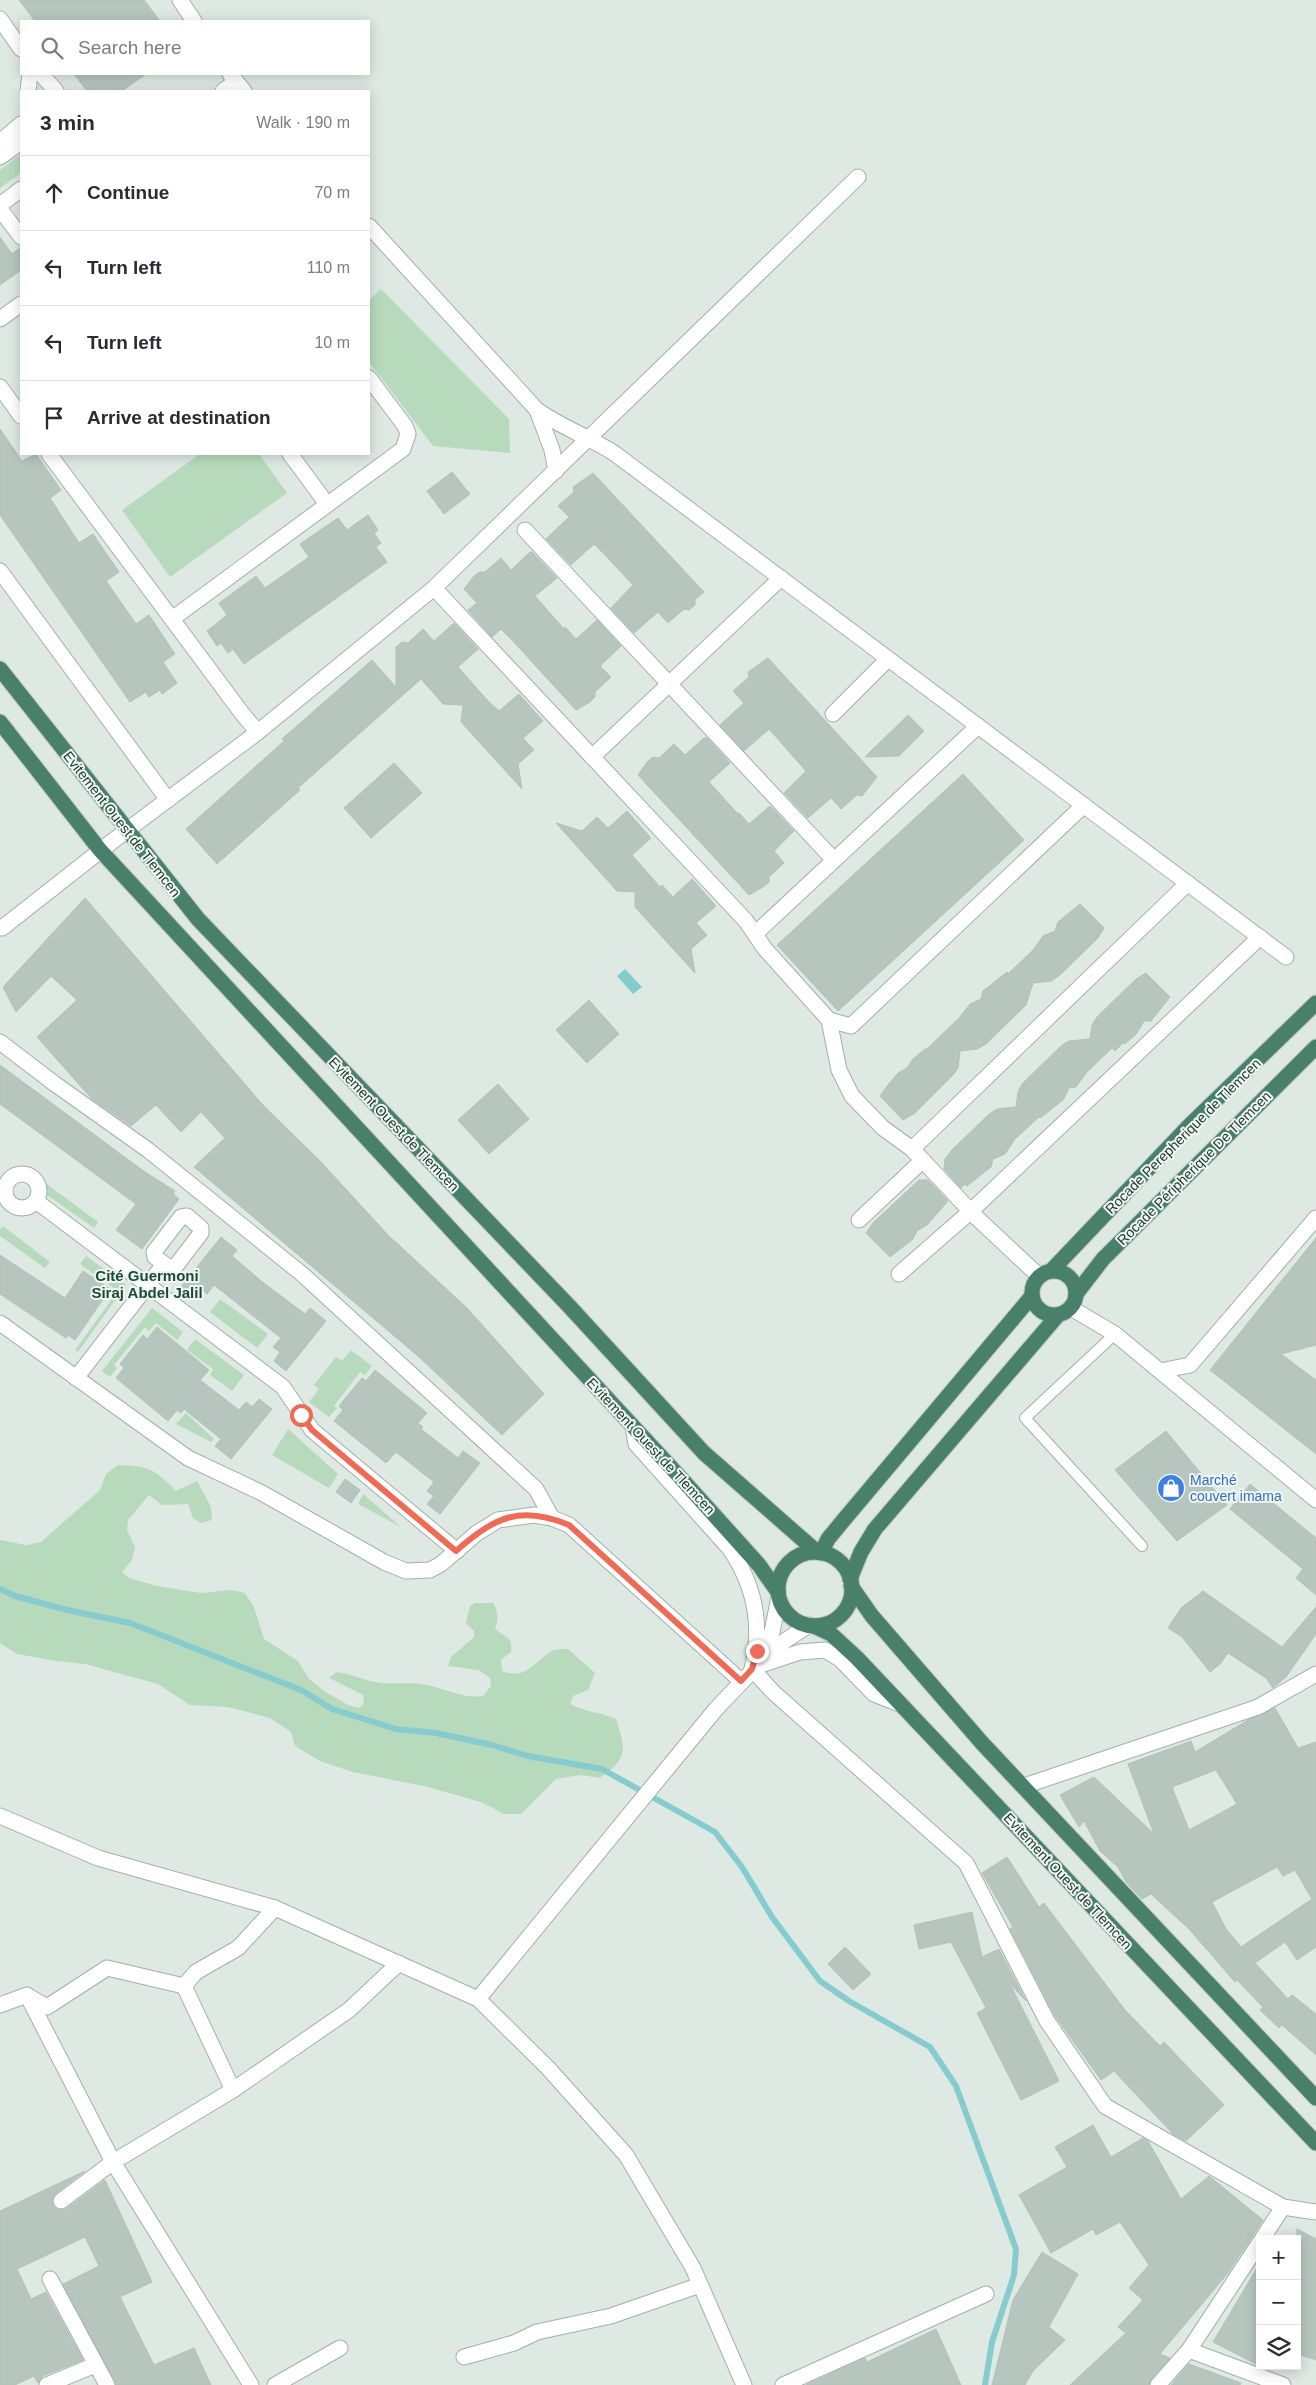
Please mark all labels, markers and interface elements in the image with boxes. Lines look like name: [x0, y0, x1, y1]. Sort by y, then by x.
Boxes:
search box: [20, 20, 370, 75]
icon: search: [38, 34, 66, 62]
text: Search here: [78, 37, 182, 58]
text: 3 min: [40, 111, 95, 134]
text: Walk · 190 m: [256, 114, 350, 131]
icon: ahead: [40, 179, 68, 207]
text: Continue: [87, 182, 169, 203]
text: 70 m: [314, 184, 350, 201]
icon: left: [40, 254, 68, 282]
text: Turn left: [87, 257, 162, 278]
text: 110 m: [307, 259, 350, 276]
icon: left: [40, 329, 68, 357]
text: Turn left: [87, 332, 162, 353]
text: 10 m: [314, 334, 350, 351]
icon: arrive: [40, 404, 68, 432]
text: Arrive at destination: [87, 407, 271, 428]
street label: Evitement Ouest de Tlemcen: [60, 748, 184, 900]
street label: Evitement Ouest de Tlemcen: [326, 1054, 462, 1194]
street label: Rocade Perepherique de Tlemcen: [1102, 1055, 1264, 1217]
street label: Rocade Péripherique De Tlemcen: [1114, 1088, 1274, 1248]
district label: Cité Guermoni Siraj Abdel Jalil: [91, 1267, 203, 1301]
street label: Evitement Ouest de Tlemcen: [584, 1375, 718, 1517]
route start: [290, 1404, 313, 1427]
place label: Marché couvert imama: [1190, 1472, 1282, 1504]
shop icon: Marché couvert imama: [1156, 1473, 1186, 1503]
route end: [746, 1640, 769, 1663]
street label: Evitement Ouest de Tlemcen: [1001, 1810, 1135, 1952]
map controls: [1256, 2235, 1301, 2370]
button: +: [1256, 2235, 1301, 2280]
button: −: [1256, 2280, 1301, 2325]
button: layers: [1256, 2325, 1301, 2370]

